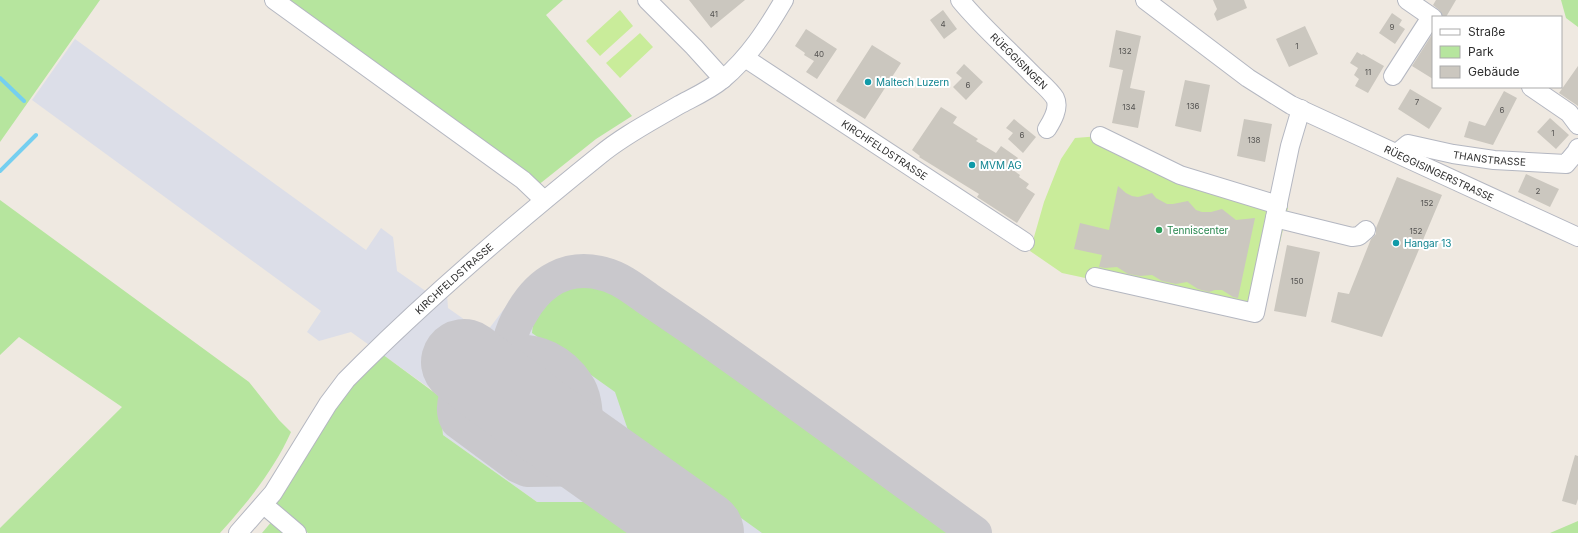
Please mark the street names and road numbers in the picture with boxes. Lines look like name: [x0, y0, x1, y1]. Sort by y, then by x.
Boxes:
street label: RÜEGGISINGEN: [988, 30, 1050, 92]
street label: KIRCHFELDSTRASSE: [839, 117, 930, 182]
street label: RÜEGGISINGERSTRASSE: [1382, 143, 1496, 203]
street label: THANSTRASSE: [1452, 148, 1526, 168]
street label: KIRCHFELDSTRASSE: [412, 241, 495, 316]

